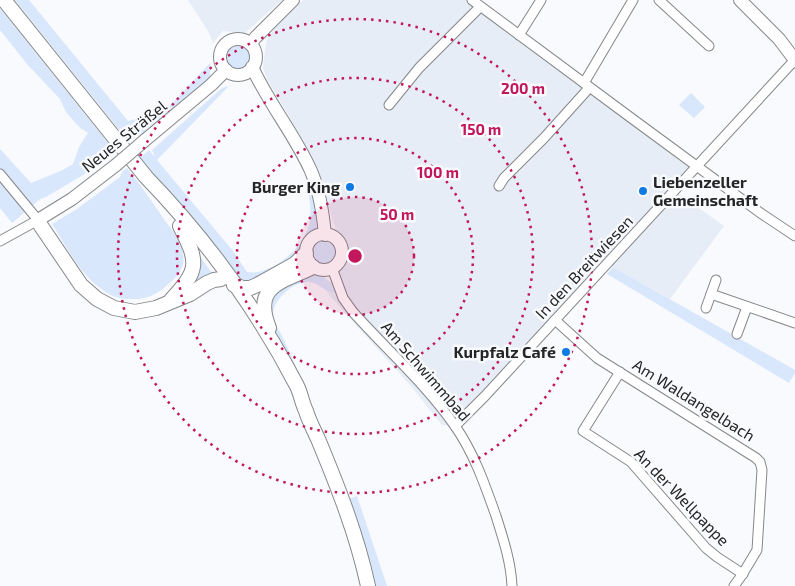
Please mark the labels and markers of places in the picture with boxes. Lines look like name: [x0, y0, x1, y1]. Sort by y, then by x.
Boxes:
place label: Liebenzeller Gemeinschaft: [653, 172, 758, 209]
place label: Burger King: [252, 177, 341, 196]
marker: Burger King: [344, 181, 356, 193]
marker: Liebenzeller Gemeinschaft: [637, 185, 649, 197]
centre of rings: [346, 247, 364, 265]
place label: Kurpfalz Café: [453, 342, 556, 361]
marker: Kurpfalz Café: [560, 346, 572, 358]

